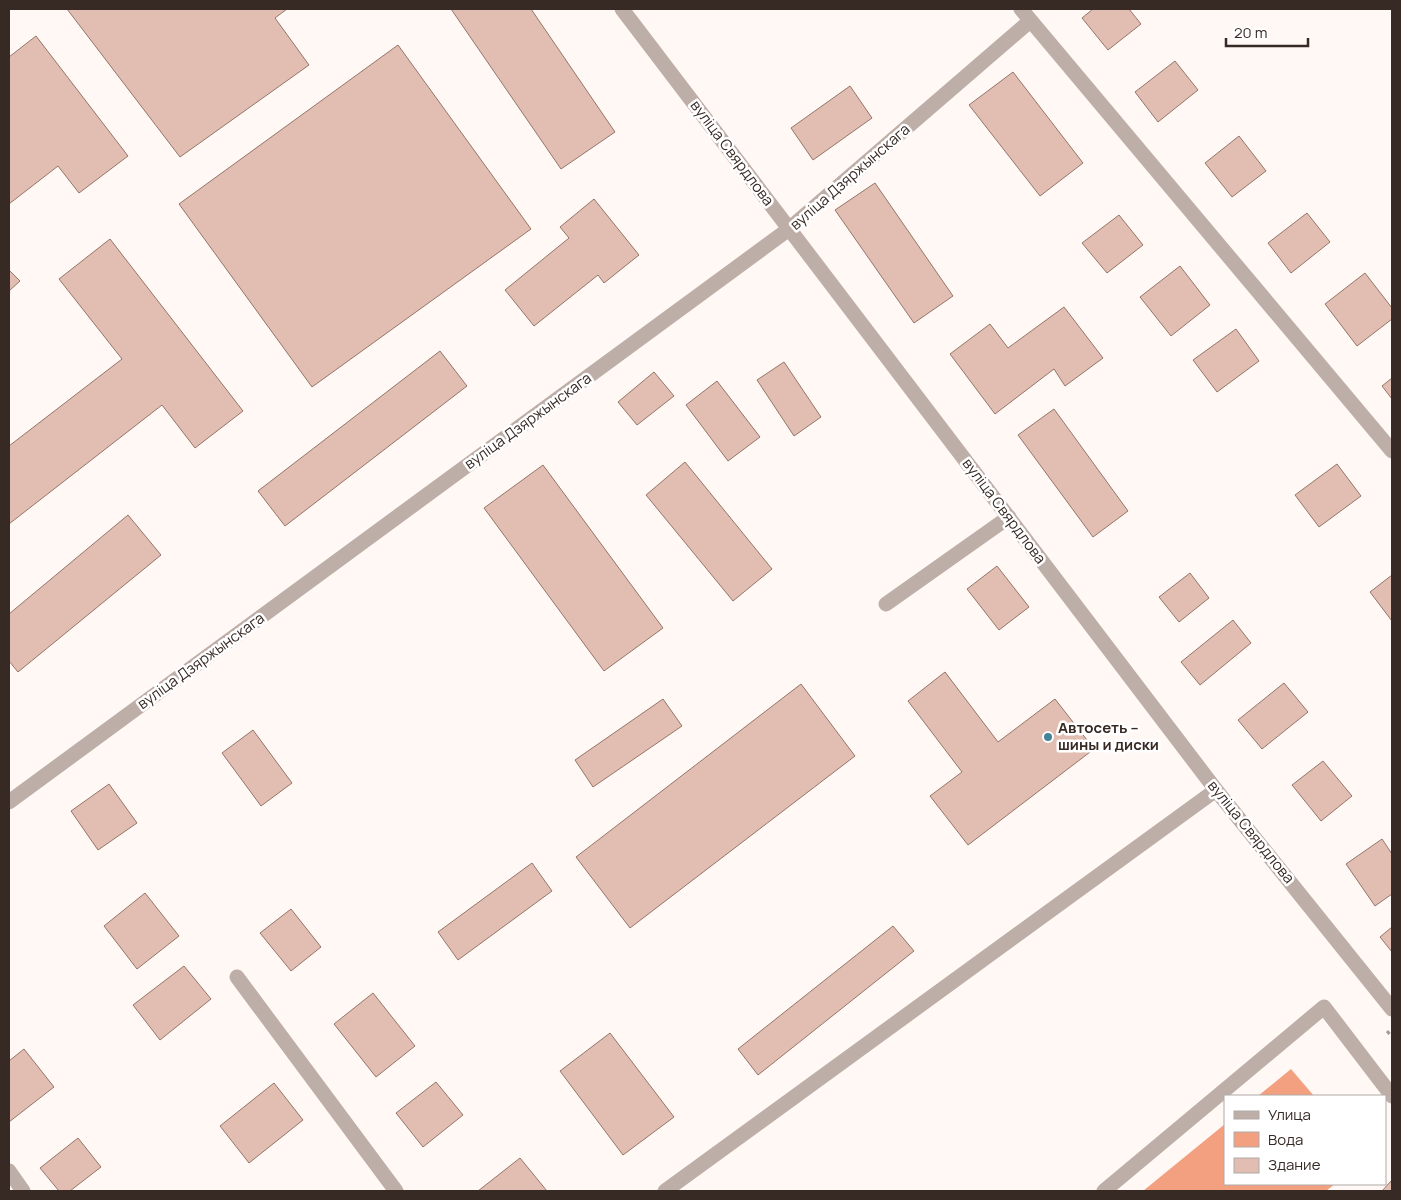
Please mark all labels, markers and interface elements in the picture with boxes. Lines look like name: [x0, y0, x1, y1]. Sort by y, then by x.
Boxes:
scale bar: [1226, 15, 1308, 47]
text: 20 m: [1234, 22, 1267, 43]
street label: вуліца Свярдлова: [686, 96, 779, 210]
street label: вуліца Дзяржынскага: [785, 119, 914, 235]
street label: вуліца Дзяржынскага: [460, 367, 596, 474]
street label: вуліца Свярдлова: [958, 454, 1051, 568]
street label: вуліца Дзяржынскага: [133, 607, 269, 714]
place label: Автосеть – шины и диски: [1058, 717, 1159, 755]
marker: Автосеть – шины и диски: [1042, 731, 1054, 743]
street label: вуліца Свярдлова: [1203, 776, 1300, 888]
legend: [1224, 1095, 1386, 1185]
text: Улица: [1268, 1104, 1311, 1125]
text: Вода: [1268, 1129, 1303, 1150]
text: Здание: [1268, 1154, 1321, 1175]

